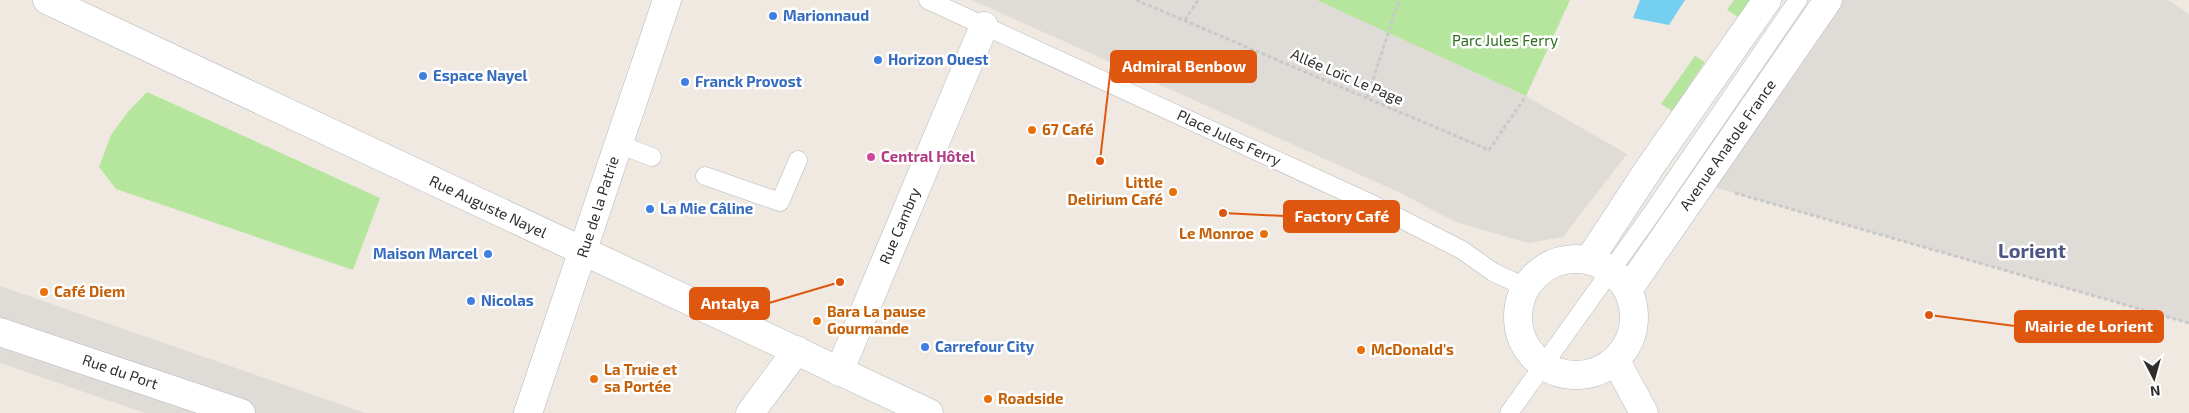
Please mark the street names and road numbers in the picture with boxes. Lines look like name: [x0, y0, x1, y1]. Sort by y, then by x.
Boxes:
street label: Allée Loïc Le Page: [1288, 44, 1406, 108]
street label: Avenue Anatole France: [1675, 75, 1779, 213]
street label: Place Jules Ferry: [1174, 105, 1284, 169]
street label: Rue de la Patrie: [572, 154, 622, 260]
street label: Rue Auguste Nayel: [427, 171, 551, 241]
street label: Rue Cambry: [875, 184, 923, 267]
street label: Rue du Port: [80, 350, 161, 392]

